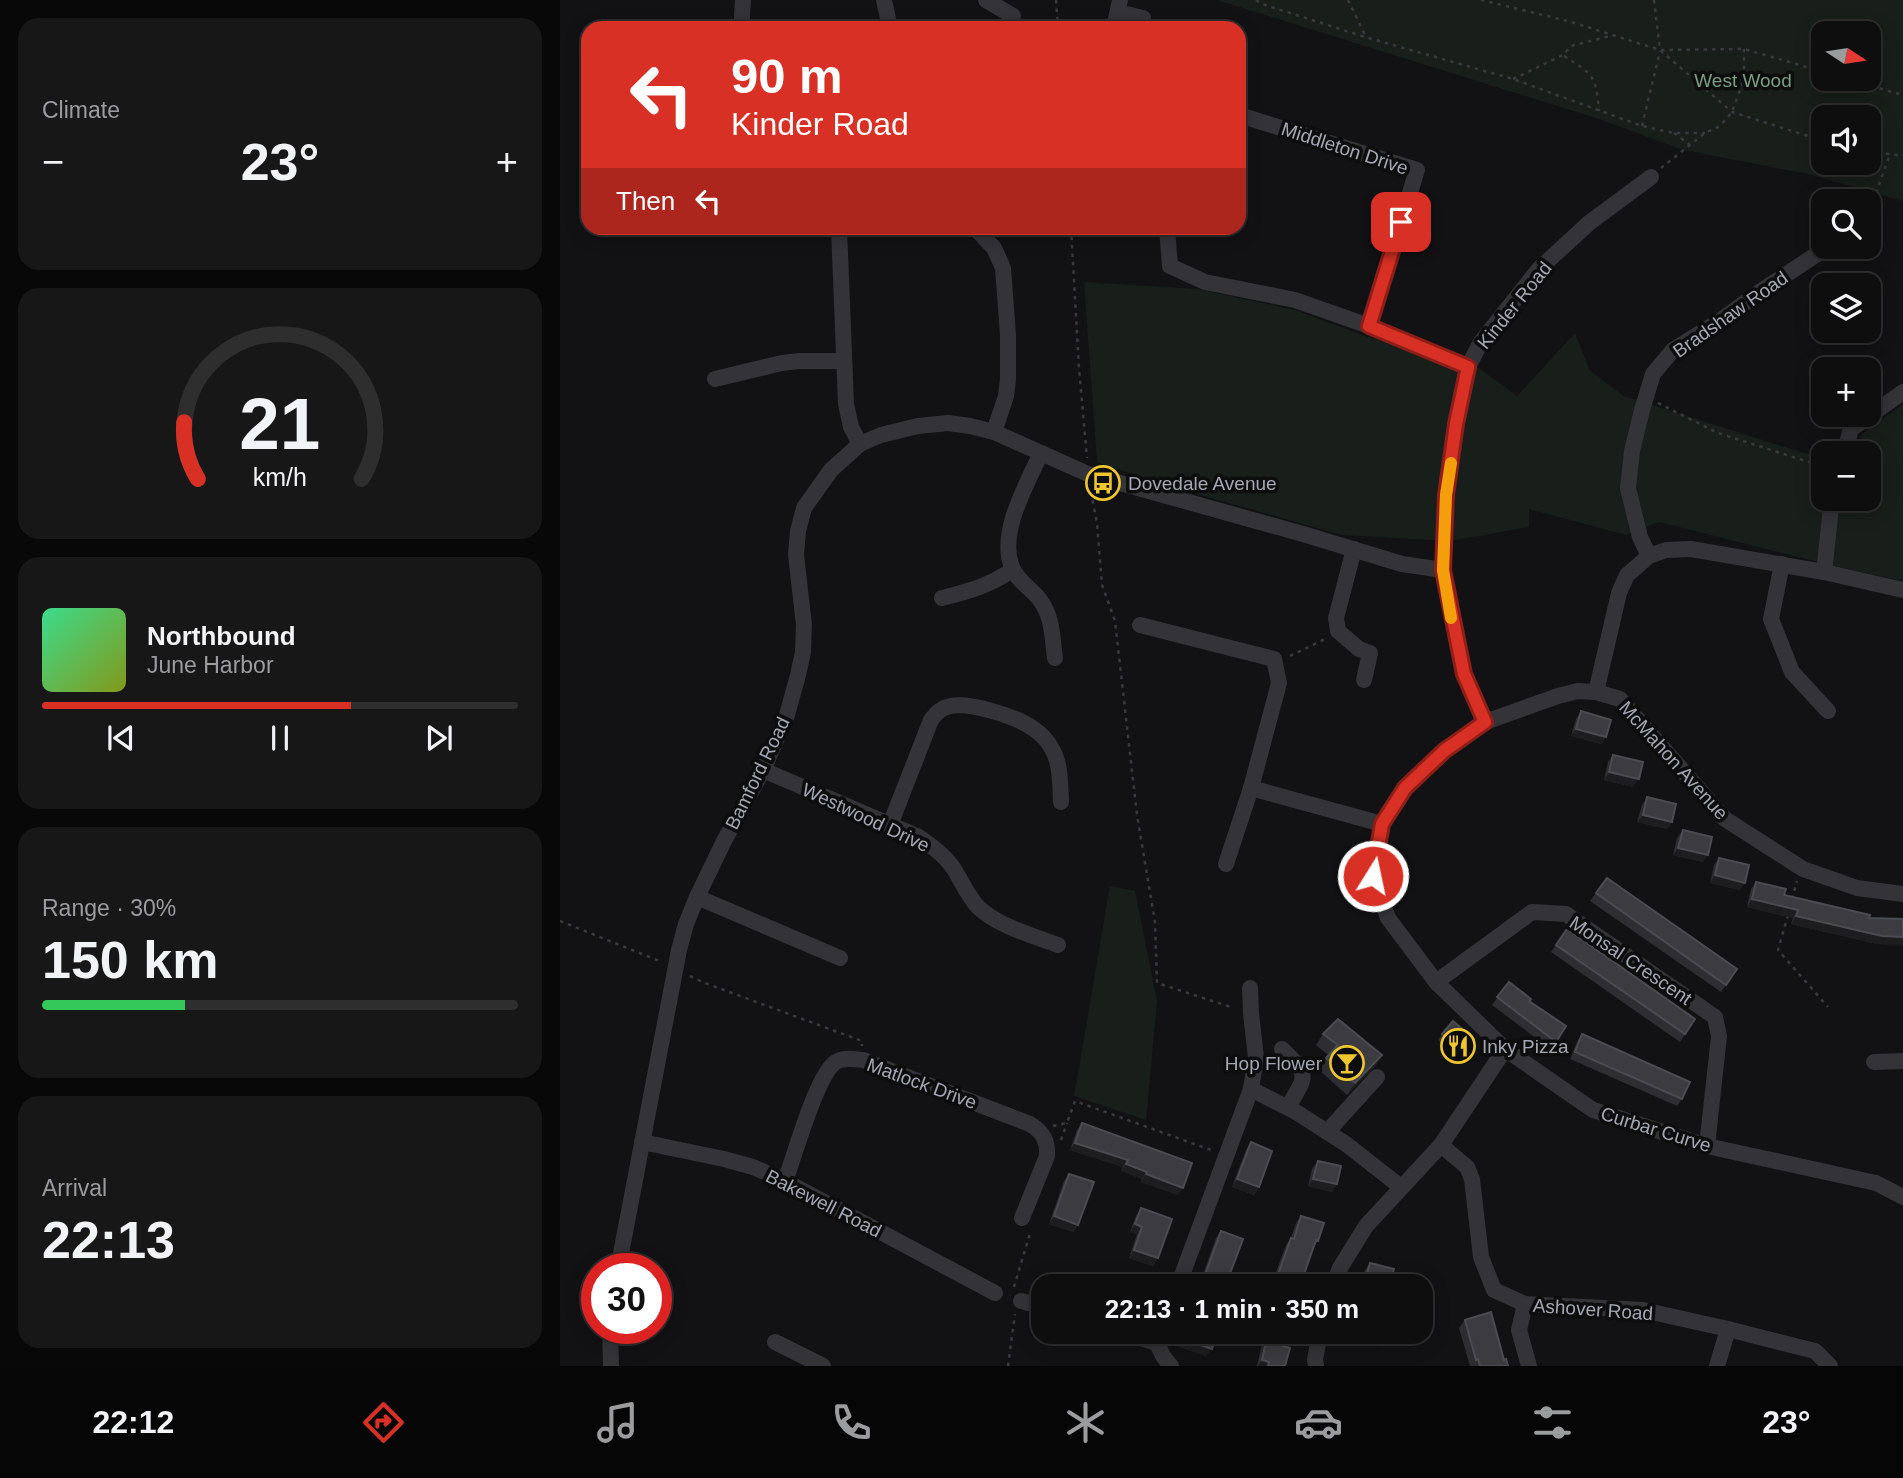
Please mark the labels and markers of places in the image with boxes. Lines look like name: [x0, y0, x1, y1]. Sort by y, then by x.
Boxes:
pin: [1371, 192, 1431, 252]
bus stop icon: Dovedale Avenue: [1084, 464, 1122, 502]
place label: Dovedale Avenue: [1128, 473, 1277, 494]
restaurant icon: Inky Pizza: [1439, 1027, 1477, 1065]
place label: Inky Pizza: [1482, 1036, 1569, 1057]
bar icon: Hop Flower: [1328, 1044, 1366, 1082]
place label: Hop Flower: [1225, 1053, 1323, 1074]

